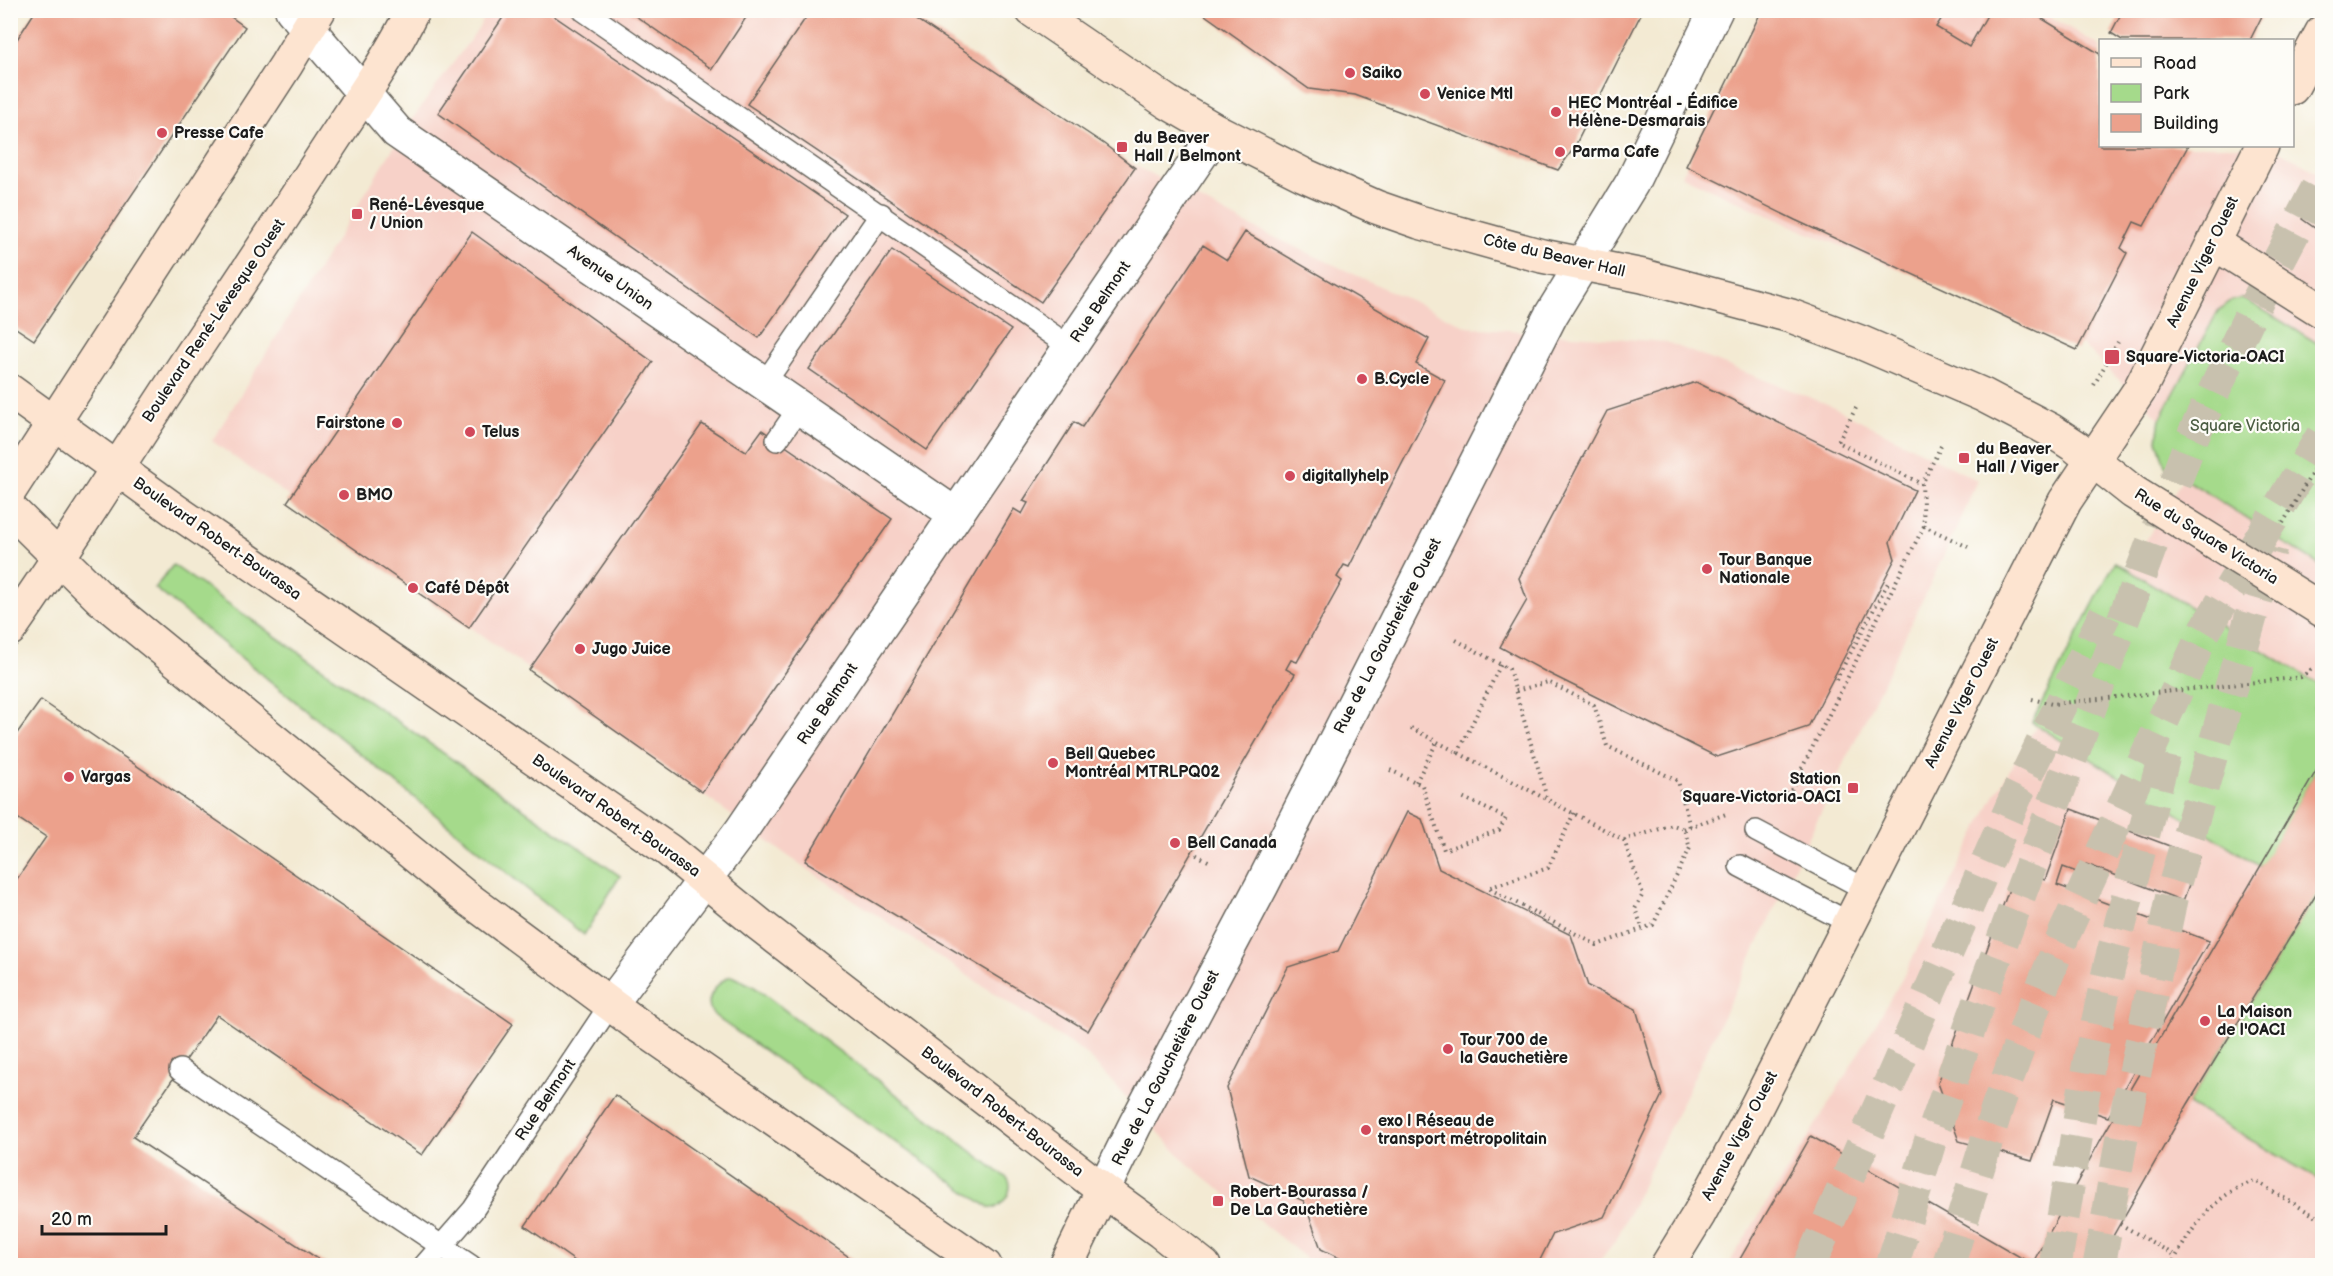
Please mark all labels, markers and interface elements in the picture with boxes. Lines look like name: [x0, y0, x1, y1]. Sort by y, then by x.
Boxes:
legend: [2099, 39, 2294, 147]
text: Road: [2153, 53, 2197, 74]
place label: Saiko: [1362, 64, 1402, 83]
marker: Saiko: [1343, 66, 1357, 80]
text: Park: [2153, 83, 2189, 104]
place label: Venice Mtl: [1437, 85, 1513, 104]
marker: Venice Mtl: [1418, 87, 1432, 101]
place label: HEC Montréal - Édifice Hélène-Desmarais: [1568, 91, 1738, 131]
marker: HEC Montréal - Édifice Hélène-Desmarais: [1549, 105, 1563, 119]
text: Building: [2153, 113, 2219, 134]
place label: Presse Cafe: [174, 124, 264, 143]
marker: Presse Cafe: [155, 126, 169, 140]
place label: du Beaver Hall / Belmont: [1134, 129, 1242, 166]
marker: du Beaver Hall / Belmont: [1115, 140, 1129, 154]
place label: Parma Cafe: [1572, 143, 1659, 162]
marker: Parma Cafe: [1553, 145, 1567, 159]
street label: Avenue Viger Ouest: [2163, 193, 2243, 331]
place label: René-Lévesque / Union: [369, 196, 484, 233]
marker: René-Lévesque / Union: [350, 207, 364, 221]
street label: Boulevard René-Lévesque Ouest: [139, 216, 289, 426]
street label: Côte du Beaver Hall: [1481, 230, 1627, 282]
street label: Avenue Union: [563, 241, 657, 315]
street label: Rue Belmont: [1067, 258, 1135, 346]
marker: Square-Victoria-OACI: [2103, 348, 2121, 366]
place label: Square-Victoria-OACI: [2126, 348, 2284, 367]
place label: B.Cycle: [1374, 370, 1429, 389]
marker: B.Cycle: [1355, 372, 1369, 386]
place label: Fairstone: [316, 414, 385, 433]
marker: Fairstone: [390, 416, 404, 430]
park label: Square Victoria: [2190, 417, 2300, 436]
place label: Telus: [482, 423, 520, 442]
marker: Telus: [463, 425, 477, 439]
place label: du Beaver Hall / Viger: [1976, 440, 2059, 477]
marker: du Beaver Hall / Viger: [1957, 451, 1971, 465]
place label: digitallyhelp: [1302, 467, 1389, 486]
marker: digitallyhelp: [1283, 469, 1297, 483]
street label: Boulevard Robert-Bourassa: [129, 474, 305, 604]
street label: Rue du Square Victoria: [2130, 485, 2282, 589]
place label: BMO: [356, 486, 393, 505]
marker: BMO: [337, 488, 351, 502]
street label: Rue de La Gauchetière Ouest: [1330, 535, 1446, 737]
place label: Tour Banque Nationale: [1719, 551, 1812, 588]
marker: Tour Banque Nationale: [1700, 562, 1714, 576]
place label: Café Dépôt: [425, 579, 510, 598]
marker: Café Dépôt: [406, 581, 420, 595]
street label: Avenue Viger Ouest: [1921, 635, 2003, 771]
place label: Jugo Juice: [592, 640, 671, 659]
marker: Jugo Juice: [573, 642, 587, 656]
street label: Rue Belmont: [794, 660, 862, 748]
place label: Bell Quebec Montréal MTRLPQ02: [1065, 745, 1220, 782]
street label: Boulevard Robert-Bourassa: [528, 751, 704, 881]
marker: Bell Quebec Montréal MTRLPQ02: [1046, 756, 1060, 770]
place label: Vargas: [81, 768, 131, 787]
marker: Vargas: [62, 770, 76, 784]
place label: Station Square-Victoria-OACI: [1683, 770, 1841, 807]
marker: Station Square-Victoria-OACI: [1846, 781, 1860, 795]
place label: Bell Canada: [1187, 834, 1277, 853]
marker: Bell Canada: [1168, 836, 1182, 850]
street label: Rue de La Gauchetière Ouest: [1108, 967, 1224, 1169]
place label: La Maison de l'OACI: [2217, 1003, 2292, 1040]
marker: La Maison de l'OACI: [2198, 1014, 2212, 1028]
place label: Tour 700 de la Gauchetière: [1460, 1031, 1568, 1068]
marker: Tour 700 de la Gauchetière: [1441, 1042, 1455, 1056]
street label: Boulevard Robert-Bourassa: [917, 1043, 1087, 1181]
street label: Rue Belmont: [512, 1056, 580, 1144]
street label: Avenue Viger Ouest: [1698, 1068, 1782, 1204]
place label: exo | Réseau de transport métropolitain: [1377, 1112, 1547, 1149]
marker: exo | Réseau de transport métropolitain: [1359, 1123, 1373, 1137]
place label: Robert-Bourassa / De La Gauchetière: [1230, 1183, 1369, 1220]
marker: Robert-Bourassa / De La Gauchetière: [1211, 1194, 1225, 1208]
scale bar: [42, 1198, 166, 1236]
text: 20 m: [51, 1209, 92, 1230]

